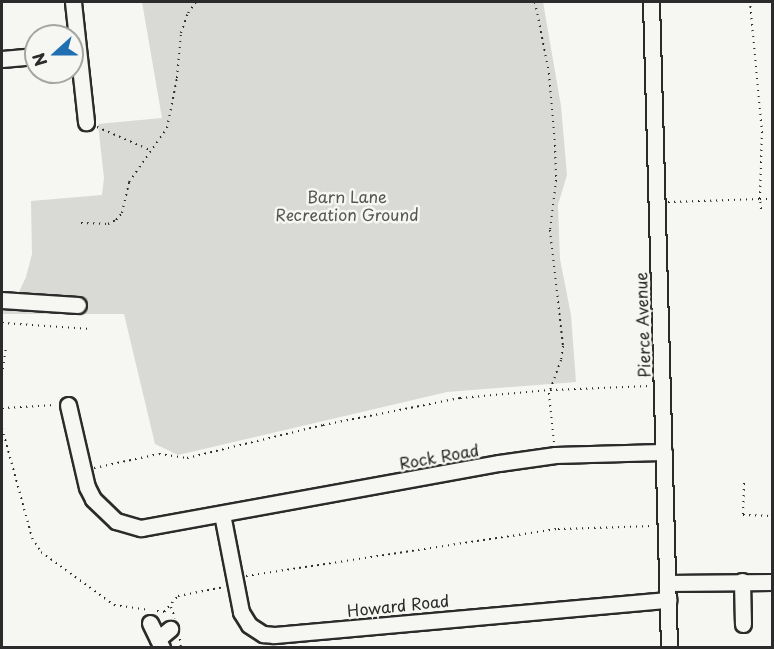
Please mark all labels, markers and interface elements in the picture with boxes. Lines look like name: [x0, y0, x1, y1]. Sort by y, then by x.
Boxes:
north arrow: [24, 24, 84, 84]
text: N: [26, 50, 53, 70]
park label: Barn Lane Recreation Ground: [275, 186, 419, 224]
street label: Pierce Avenue: [631, 271, 653, 379]
street label: Rock Road: [398, 440, 480, 472]
street label: Howard Road: [345, 590, 451, 620]

